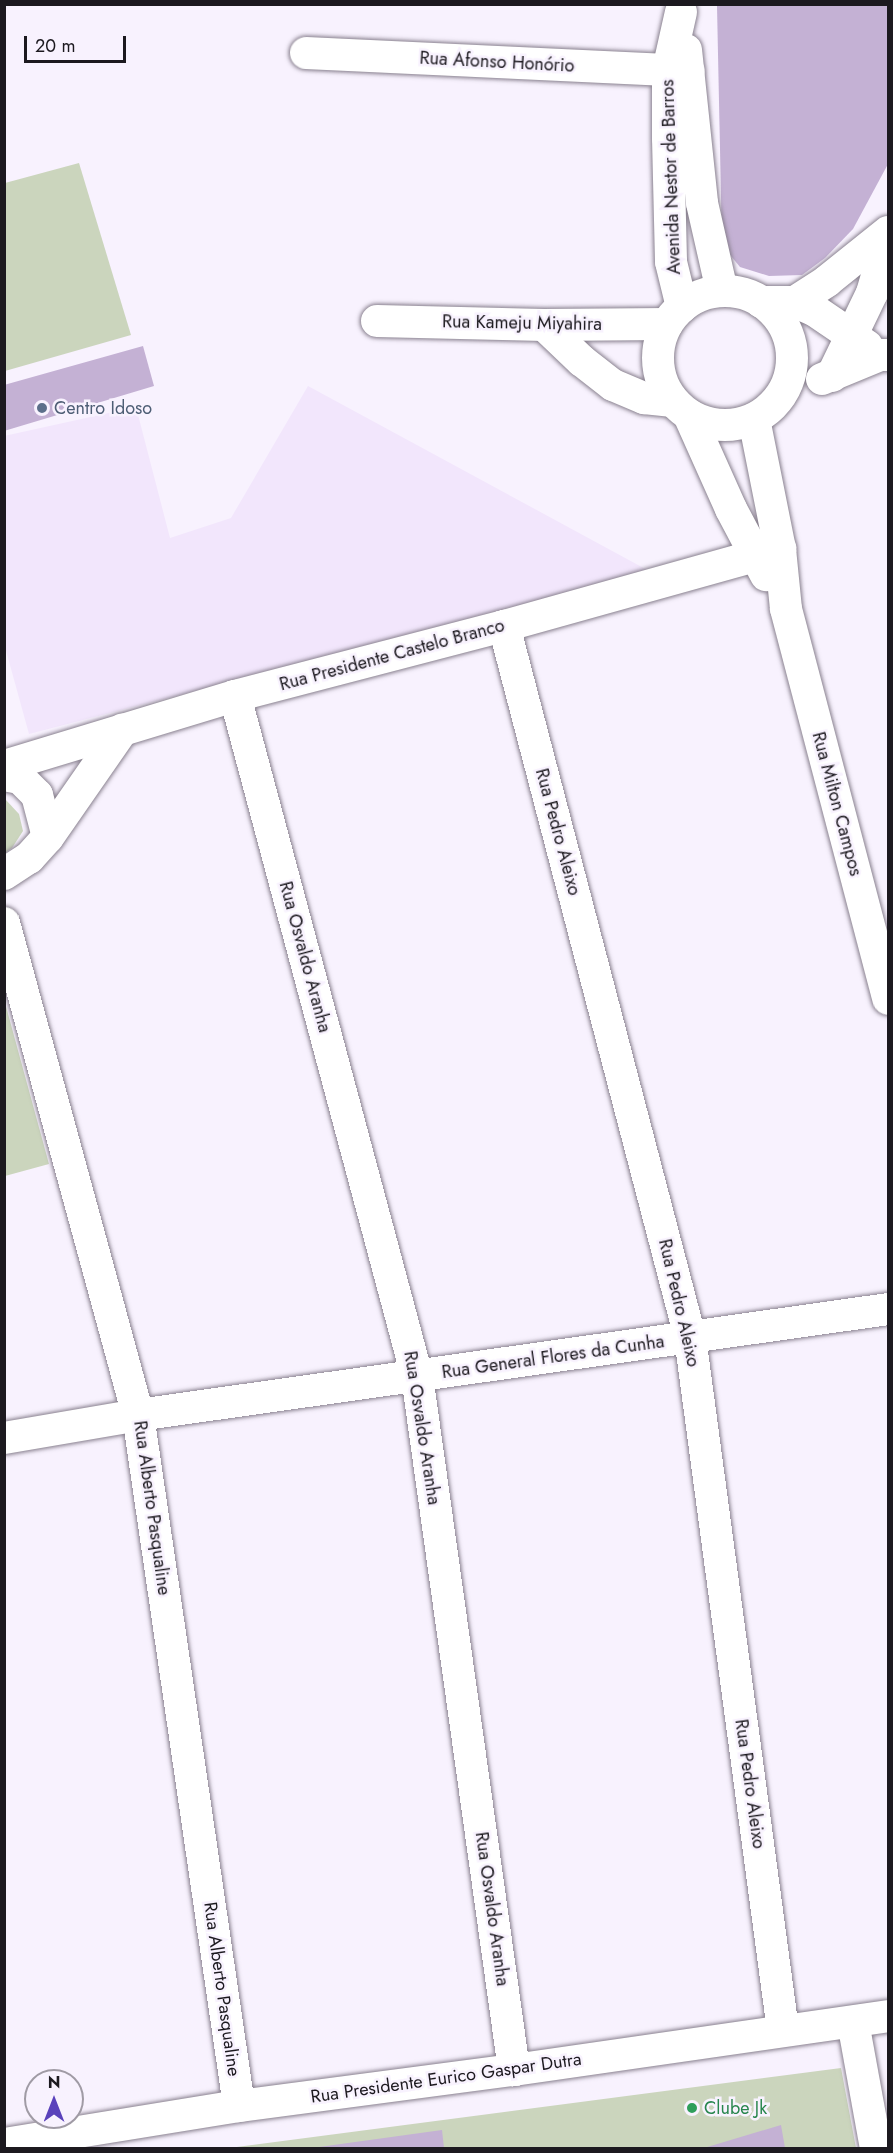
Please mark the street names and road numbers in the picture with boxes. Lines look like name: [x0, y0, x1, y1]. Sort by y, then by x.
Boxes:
street label: Rua Afonso Honório: [419, 47, 575, 77]
street label: Avenida Nestor de Barros: [657, 79, 685, 275]
street label: Rua Kameju Miyahira: [442, 311, 602, 335]
street label: Rua Presidente Castelo Branco: [277, 615, 507, 695]
street label: Rua Milton Campos: [807, 730, 867, 878]
street label: Rua Pedro Aleixo: [531, 766, 585, 898]
street label: Rua Osvaldo Aranha: [274, 879, 336, 1035]
street label: Rua Pedro Aleixo: [654, 1237, 704, 1369]
street label: Rua General Flores da Cunha: [440, 1331, 666, 1383]
street label: Rua Osvaldo Aranha: [399, 1350, 445, 1506]
street label: Rua Alberto Pasqualine: [129, 1419, 175, 1597]
street label: Rua Pedro Aleixo: [730, 1718, 770, 1850]
street label: Rua Osvaldo Aranha: [470, 1831, 514, 1987]
street label: Rua Alberto Pasqualine: [199, 1900, 245, 2078]
street label: Rua Presidente Eurico Gaspar Dutra: [309, 2048, 583, 2108]

